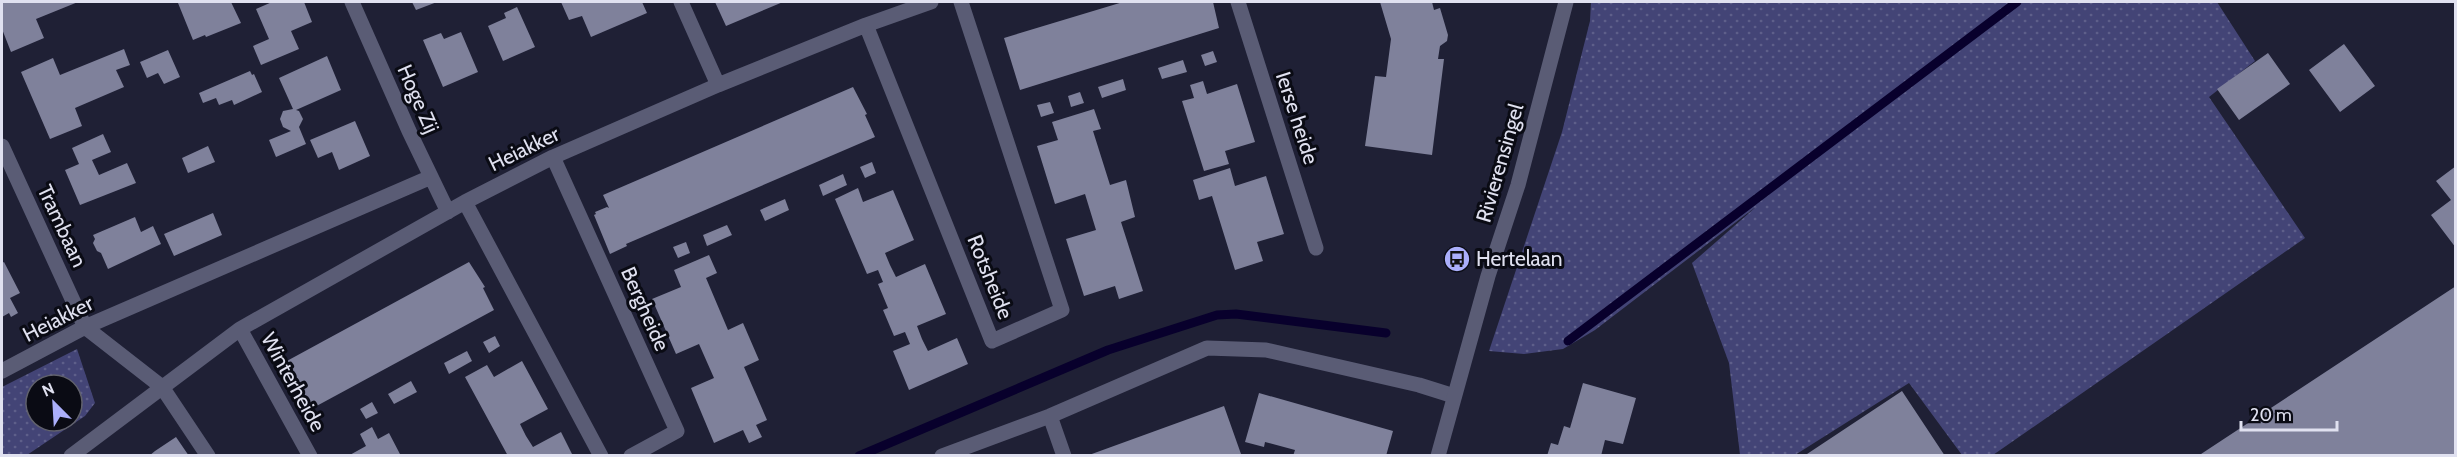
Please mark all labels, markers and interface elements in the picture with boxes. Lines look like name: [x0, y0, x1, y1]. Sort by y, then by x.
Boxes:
street label: Hoge Zij: [391, 61, 445, 137]
street label: Ierse heide: [1271, 69, 1324, 167]
street label: Rivierensingel: [1471, 101, 1528, 225]
street label: Heiakker: [484, 121, 564, 176]
street label: Trambaan: [33, 181, 92, 271]
street label: Rotsheide: [962, 231, 1019, 323]
bus stop icon: Hertelaan: [1442, 244, 1472, 274]
place label: Hertelaan: [1476, 246, 1563, 271]
street label: Bergheide: [616, 263, 675, 355]
street label: Heiakker: [18, 290, 97, 347]
street label: Winterheide: [256, 328, 331, 436]
north arrow: [24, 373, 84, 433]
text: N: [39, 379, 57, 401]
scale bar: [2241, 394, 2337, 432]
text: 20 m: [2250, 404, 2292, 426]

